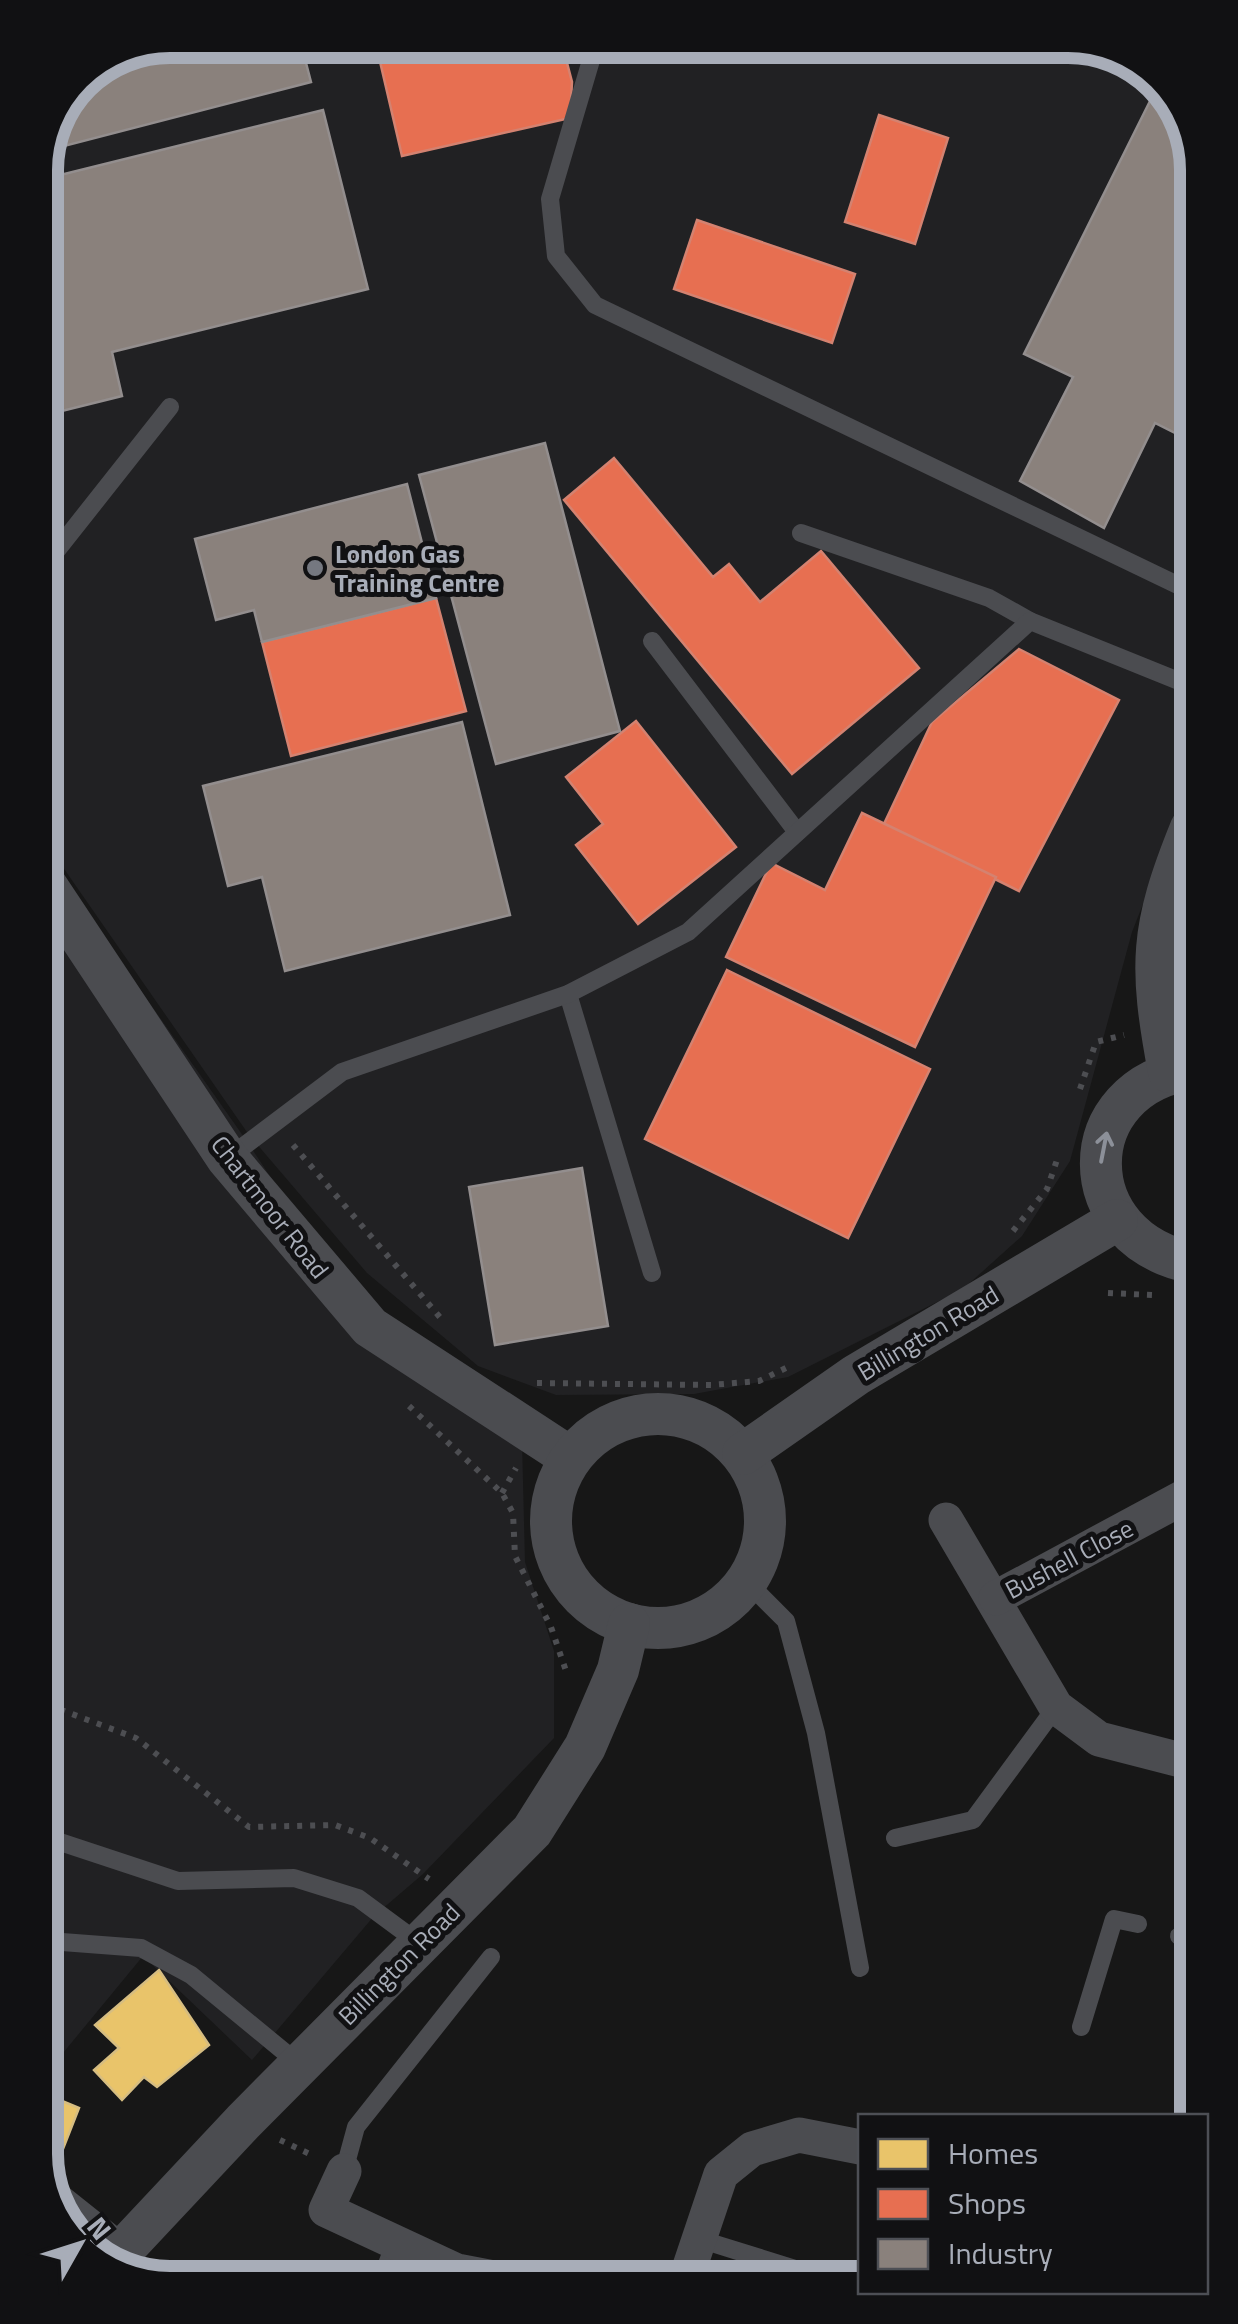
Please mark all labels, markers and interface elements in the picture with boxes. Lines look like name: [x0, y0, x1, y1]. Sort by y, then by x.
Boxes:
place label: London Gas Training Centre: [335, 535, 499, 602]
marker: London Gas Training Centre: [304, 557, 326, 579]
street label: Chartmoor Road: [202, 1127, 338, 1287]
one-way arrow: [1095, 1132, 1114, 1164]
street label: Billington Road: [850, 1276, 1006, 1390]
street label: Bushell Close: [998, 1509, 1140, 1609]
street label: Billington Road: [329, 1894, 469, 2034]
legend: [858, 2114, 1208, 2294]
text: Homes: [948, 2130, 1038, 2176]
text: Shops: [948, 2180, 1026, 2226]
north arrow: [30, 2194, 130, 2294]
text: N: [77, 2207, 123, 2249]
text: Industry: [948, 2230, 1053, 2276]

